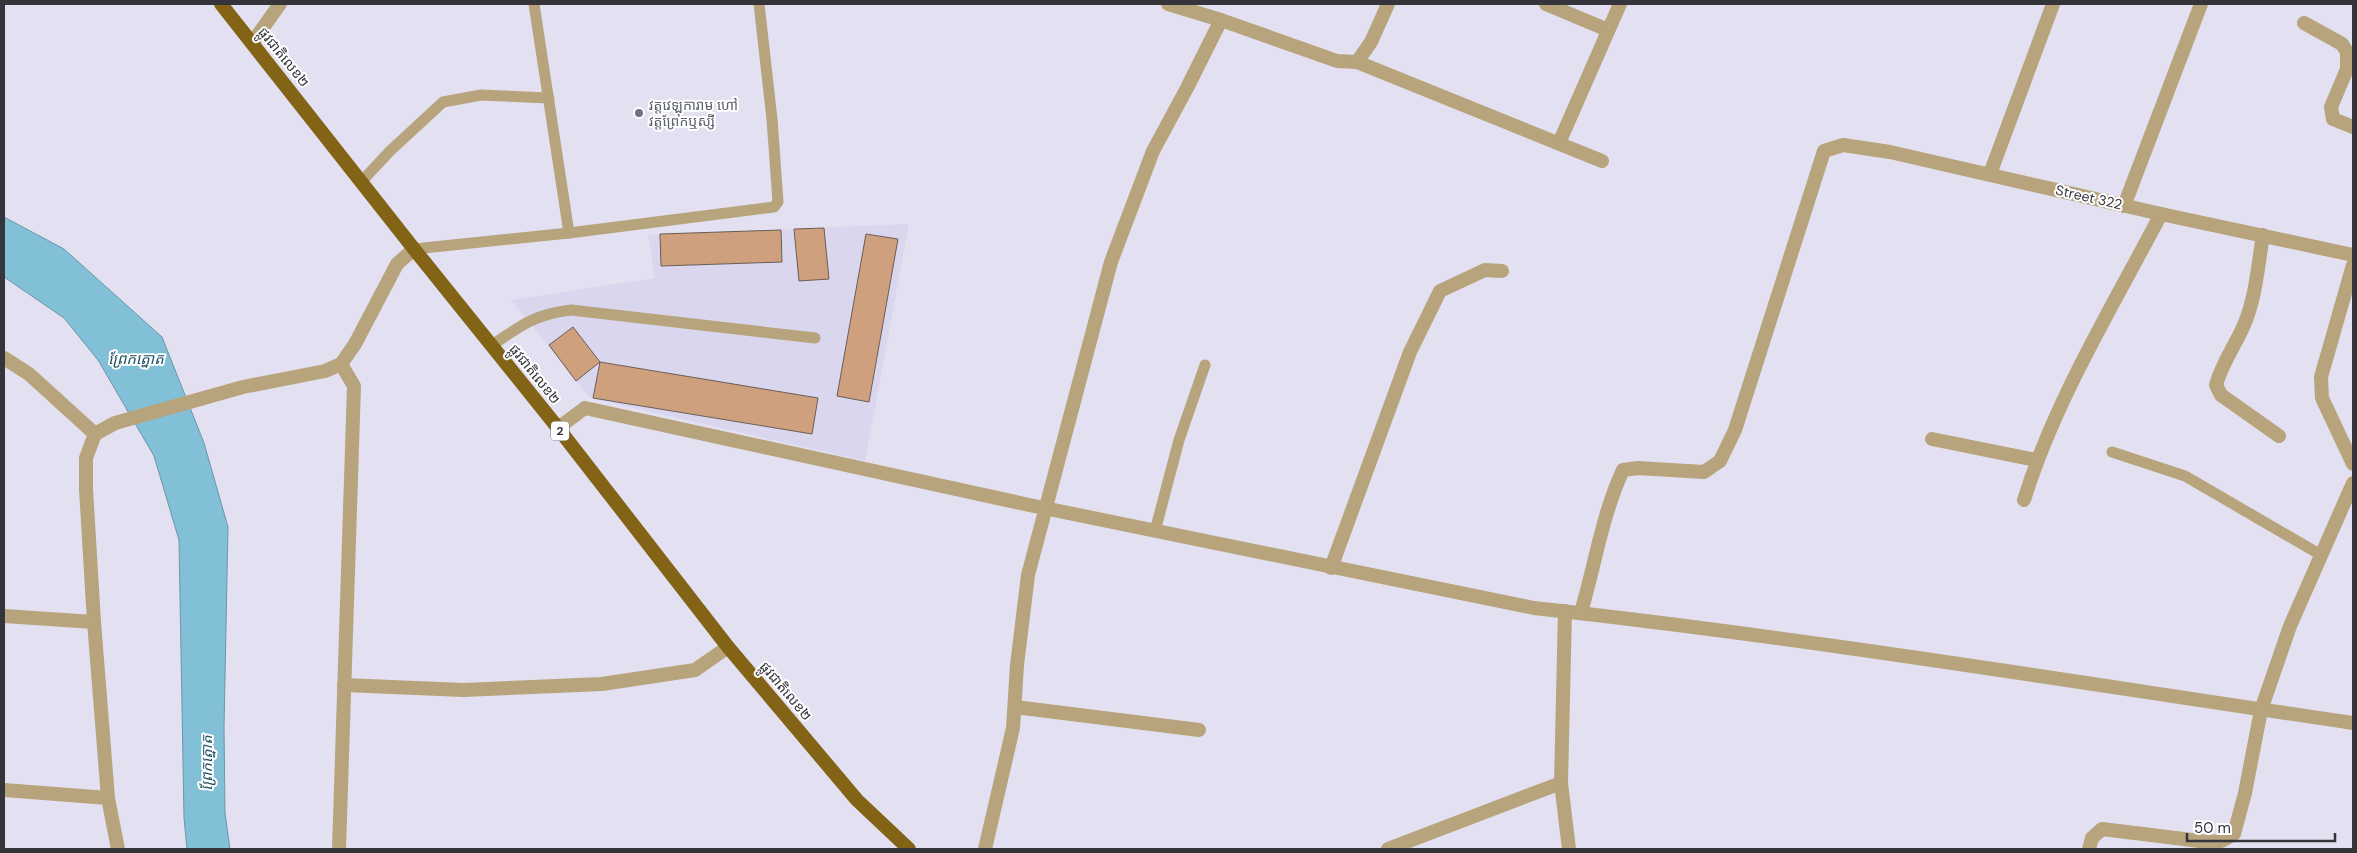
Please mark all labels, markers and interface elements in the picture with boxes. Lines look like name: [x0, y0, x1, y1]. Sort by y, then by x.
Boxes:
street label: ផ្លូវជាតិលេខ២: [252, 23, 314, 93]
place label: វត្តវេឡុការាម ហៅ វត្តព្រែកឬស្សី: [649, 96, 738, 130]
marker: វត្តវេឡុការាម ហៅ វត្តព្រែកឬស្សី: [633, 107, 645, 119]
street label: Street 322: [2054, 181, 2124, 213]
street label: ផ្លូវជាតិលេខ២: [503, 340, 565, 410]
water label: ព្រែកត្នោត: [108, 349, 165, 369]
road number: 2: [551, 422, 569, 441]
street label: ផ្លូវជាតិលេខ២: [754, 658, 816, 726]
water label: ព្រែកត្នោត: [197, 734, 217, 791]
scale bar: [2187, 810, 2334, 842]
text: 50 m: [2194, 818, 2231, 838]

